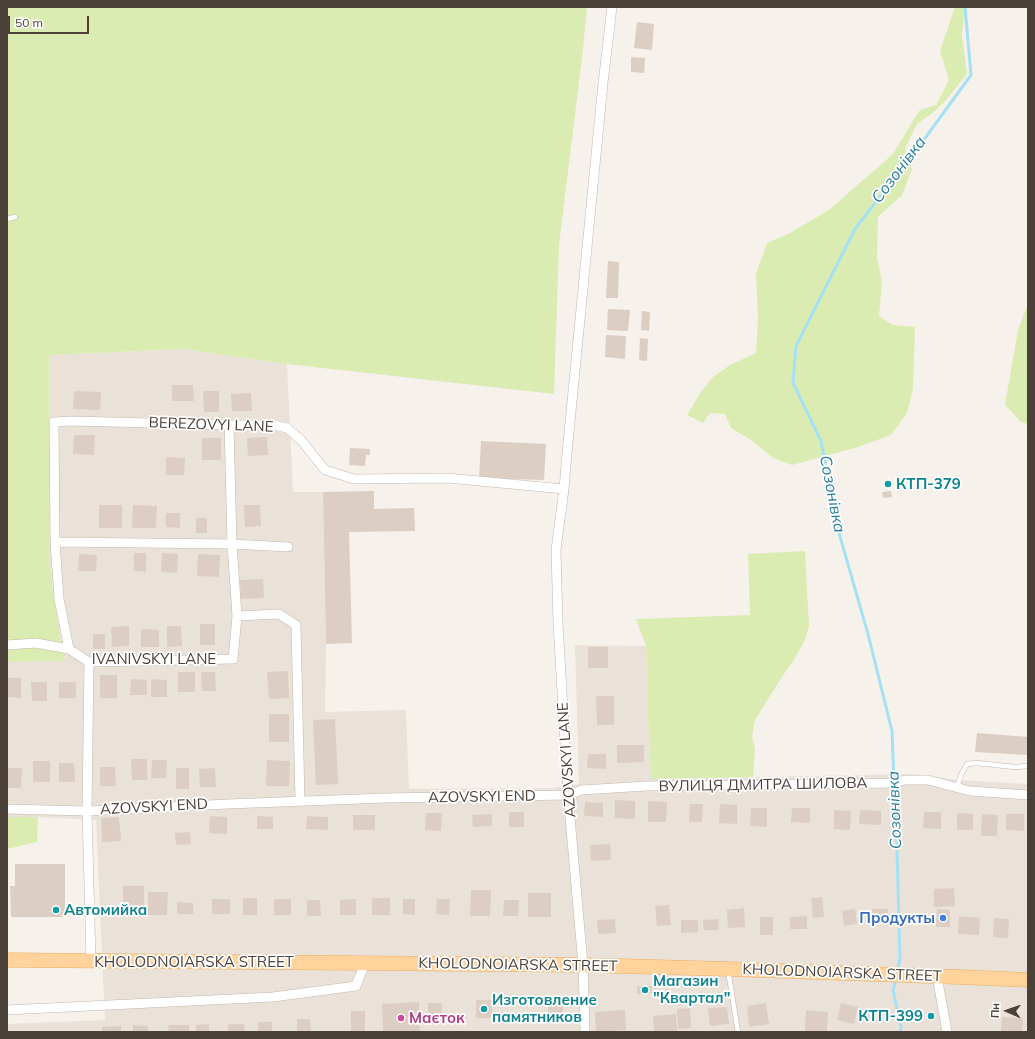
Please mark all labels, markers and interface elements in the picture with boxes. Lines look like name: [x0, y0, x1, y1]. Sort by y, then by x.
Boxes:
scale bar: [10, 8, 91, 34]
text: 50 m: [15, 15, 43, 30]
water label: Созонівка: [868, 133, 930, 207]
street label: BEREZOVYI LANE: [148, 414, 274, 436]
water label: Созонівка: [815, 454, 849, 534]
place label: КТП-379: [896, 475, 961, 493]
marker: КТП-379: [883, 479, 893, 489]
street label: IVANIVSKYI LANE: [92, 650, 216, 668]
street label: AZOVSKYI LANE: [554, 702, 580, 818]
water label: Созонівка: [884, 771, 906, 849]
street label: ВУЛИЦЯ ДМИТРА ШИЛОВА: [658, 774, 868, 796]
street label: AZOVSKYI END: [428, 787, 536, 807]
street label: AZOVSKYI END: [100, 795, 208, 819]
place label: Автомийка: [64, 901, 147, 919]
marker: Автомийка: [51, 905, 61, 915]
place label: Продукты: [859, 909, 935, 927]
marker: Продукты: [938, 913, 948, 923]
street label: KHOLODNOIARSKA STREET: [94, 953, 294, 971]
street label: KHOLODNOIARSKA STREET: [418, 954, 618, 976]
street label: KHOLODNOIARSKA STREET: [742, 961, 942, 985]
place label: Магазин "Квартал": [653, 972, 730, 1007]
marker: Магазин "Квартал": [640, 985, 650, 995]
place label: Изготовление памятников: [492, 991, 597, 1026]
north arrow: [987, 991, 1027, 1031]
text: Пн: [988, 1003, 1002, 1018]
marker: Изготовление памятников: [479, 1004, 489, 1014]
place label: КТП-399: [858, 1007, 923, 1025]
place label: Маєток: [409, 1009, 465, 1027]
marker: КТП-399: [926, 1011, 936, 1021]
marker: Маєток: [396, 1013, 406, 1023]

